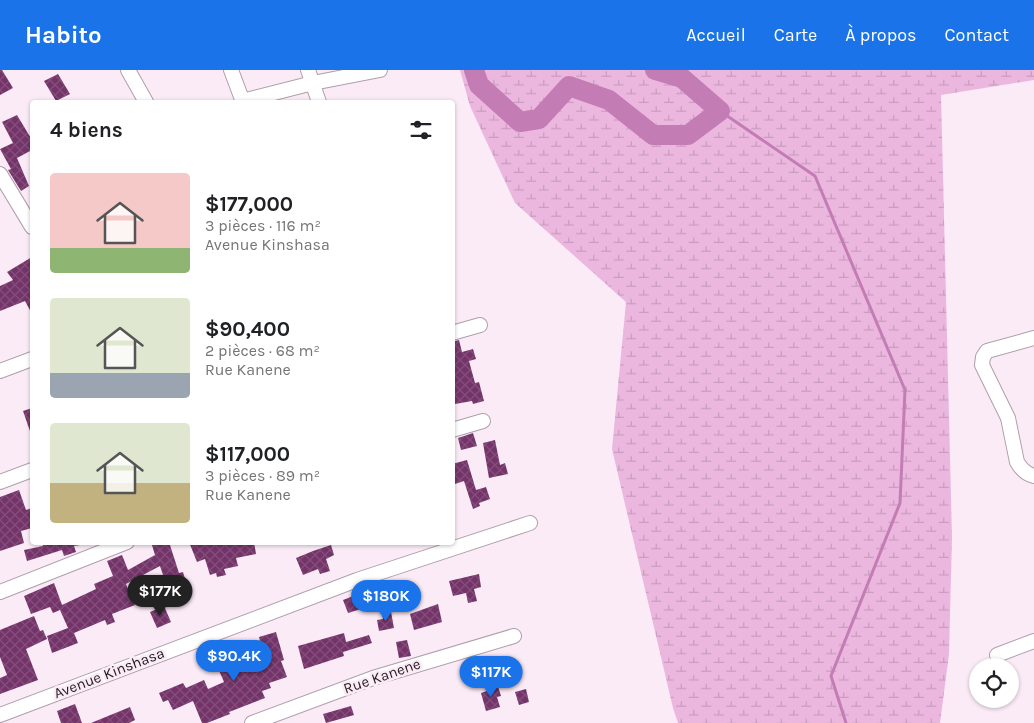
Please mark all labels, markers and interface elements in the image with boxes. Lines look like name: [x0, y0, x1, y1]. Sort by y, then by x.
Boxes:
text: Habito: [25, 21, 102, 49]
text: Accueil: [686, 24, 746, 46]
text: Carte: [774, 24, 817, 46]
text: À propos: [845, 24, 917, 46]
text: Contact: [945, 24, 1009, 46]
icon: filters: [407, 116, 435, 144]
text: 4 biens: [50, 118, 123, 142]
text: $177,000: [205, 192, 293, 216]
icon: home: [90, 193, 150, 253]
text: 3 pièces · 116 m²: [205, 216, 321, 235]
text: Avenue Kinshasa: [205, 235, 330, 254]
text: $90,400: [205, 317, 290, 341]
icon: home: [90, 318, 150, 378]
text: 2 pièces · 68 m²: [205, 341, 320, 360]
text: Rue Kanene: [205, 360, 291, 379]
text: $117,000: [205, 442, 290, 466]
icon: home: [90, 443, 150, 503]
text: 3 pièces · 89 m²: [205, 466, 320, 485]
text: Rue Kanene: [205, 485, 291, 504]
pin: $177K: [125, 574, 195, 617]
pin: $180K: [351, 580, 421, 622]
text: $177K: [138, 581, 182, 600]
text: $180K: [362, 586, 410, 605]
pin: $90.4K: [193, 640, 275, 682]
street label: Avenue Kinshasa: [51, 644, 167, 702]
text: $90.4K: [207, 646, 261, 665]
street label: Rue Kanene: [341, 654, 423, 698]
pin: $117K: [456, 656, 526, 698]
map controls: [969, 658, 1019, 708]
button: locate: [969, 658, 1019, 708]
text: $117K: [471, 662, 511, 681]

